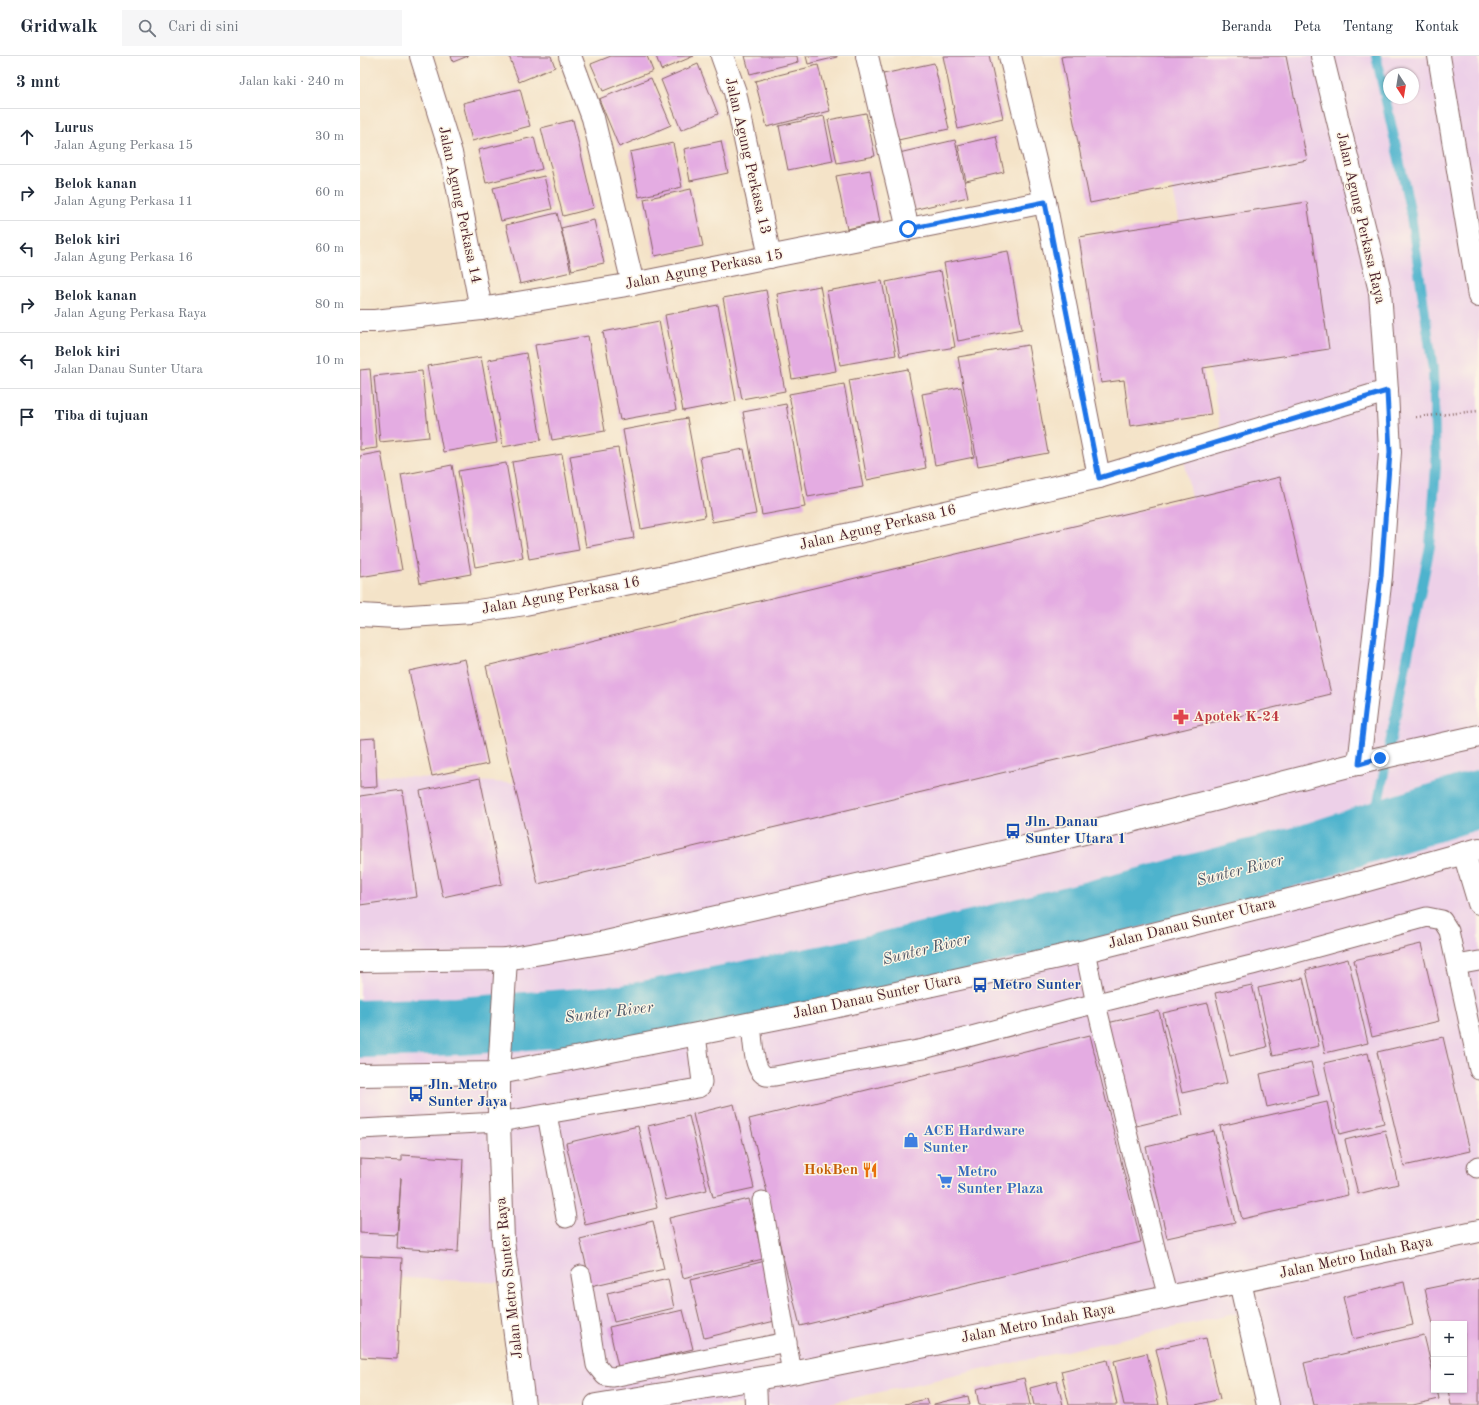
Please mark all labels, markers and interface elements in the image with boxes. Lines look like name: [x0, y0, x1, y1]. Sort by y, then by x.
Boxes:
search box: [122, 10, 402, 46]
icon: search: [136, 17, 158, 39]
text: Gridwalk: [20, 18, 98, 37]
text: Cari di sini: [168, 20, 239, 35]
text: Beranda: [1221, 20, 1272, 34]
text: Peta: [1294, 20, 1321, 34]
text: Tentang: [1343, 20, 1393, 34]
text: Kontak: [1415, 20, 1459, 34]
north arrow: [1383, 68, 1419, 104]
text: 3 mnt: [16, 74, 60, 91]
text: Jalan kaki · 240 m: [239, 75, 344, 88]
street label: Jalan Agung Perkasa 13: [722, 76, 772, 236]
text: Lurus: [54, 121, 94, 136]
street label: Jalan Agung Perkasa 14: [435, 125, 483, 285]
icon: ahead: [16, 126, 38, 148]
text: 30 m: [315, 130, 344, 143]
street label: Jalan Agung Perkasa Raya: [1333, 131, 1387, 306]
text: Jalan Agung Perkasa 15: [54, 139, 193, 152]
text: Belok kanan: [54, 177, 137, 192]
icon: right: [16, 182, 38, 204]
text: 60 m: [315, 186, 344, 199]
text: Jalan Agung Perkasa 11: [54, 195, 193, 208]
route start: [899, 220, 917, 238]
text: Belok kiri: [54, 233, 120, 248]
icon: left: [16, 238, 38, 260]
text: 60 m: [315, 242, 344, 255]
street label: Jalan Agung Perkasa 15: [624, 247, 784, 293]
text: Jalan Agung Perkasa 16: [54, 251, 193, 264]
text: Belok kanan: [54, 289, 137, 304]
icon: right: [16, 294, 38, 316]
text: 80 m: [315, 298, 344, 311]
text: Jalan Agung Perkasa Raya: [54, 307, 206, 320]
text: Belok kiri: [54, 345, 120, 360]
icon: left: [16, 350, 38, 372]
text: 10 m: [315, 354, 344, 367]
text: Jalan Danau Sunter Utara: [54, 363, 203, 376]
icon: arrive: [16, 406, 38, 428]
text: Tiba di tujuan: [54, 409, 148, 424]
street label: Jalan Agung Perkasa 16: [798, 503, 958, 553]
street label: Jalan Agung Perkasa 16: [481, 575, 641, 617]
pharmacy icon: Apotek K-24: [1172, 708, 1190, 726]
place label: Apotek K-24: [1193, 710, 1280, 725]
route end: [1371, 749, 1389, 767]
place label: Jln. Danau Sunter Utara 1: [1025, 815, 1126, 847]
bus stop icon: Jln. Danau Sunter Utara 1: [1004, 822, 1022, 840]
water label: Sunter River: [1195, 852, 1286, 890]
street label: Jalan Danau Sunter Utara: [1107, 896, 1278, 952]
water label: Sunter River: [881, 931, 972, 969]
street label: Jalan Danau Sunter Utara: [791, 972, 963, 1022]
bus stop icon: Metro Sunter: [971, 976, 989, 994]
place label: Metro Sunter: [992, 978, 1082, 993]
water label: Sunter River: [564, 999, 655, 1026]
place label: Jln. Metro Sunter Jaya: [428, 1078, 508, 1110]
bus stop icon: Jln. Metro Sunter Jaya: [407, 1085, 425, 1103]
place label: ACE Hardware Sunter: [923, 1124, 1025, 1156]
shop icon: ACE Hardware Sunter: [902, 1131, 920, 1149]
restaurant icon: HokBen: [861, 1161, 879, 1179]
place label: HokBen: [804, 1163, 858, 1178]
place label: Metro Sunter Plaza: [957, 1165, 1044, 1197]
supermarket icon: Metro Sunter Plaza: [936, 1172, 954, 1190]
street label: Jalan Metro Sunter Raya: [494, 1196, 526, 1360]
street label: Jalan Metro Indah Raya: [1278, 1234, 1435, 1282]
street label: Jalan Metro Indah Raya: [960, 1302, 1117, 1346]
map controls: [1431, 1321, 1467, 1393]
button: +: [1431, 1321, 1467, 1357]
button: −: [1431, 1357, 1467, 1393]

